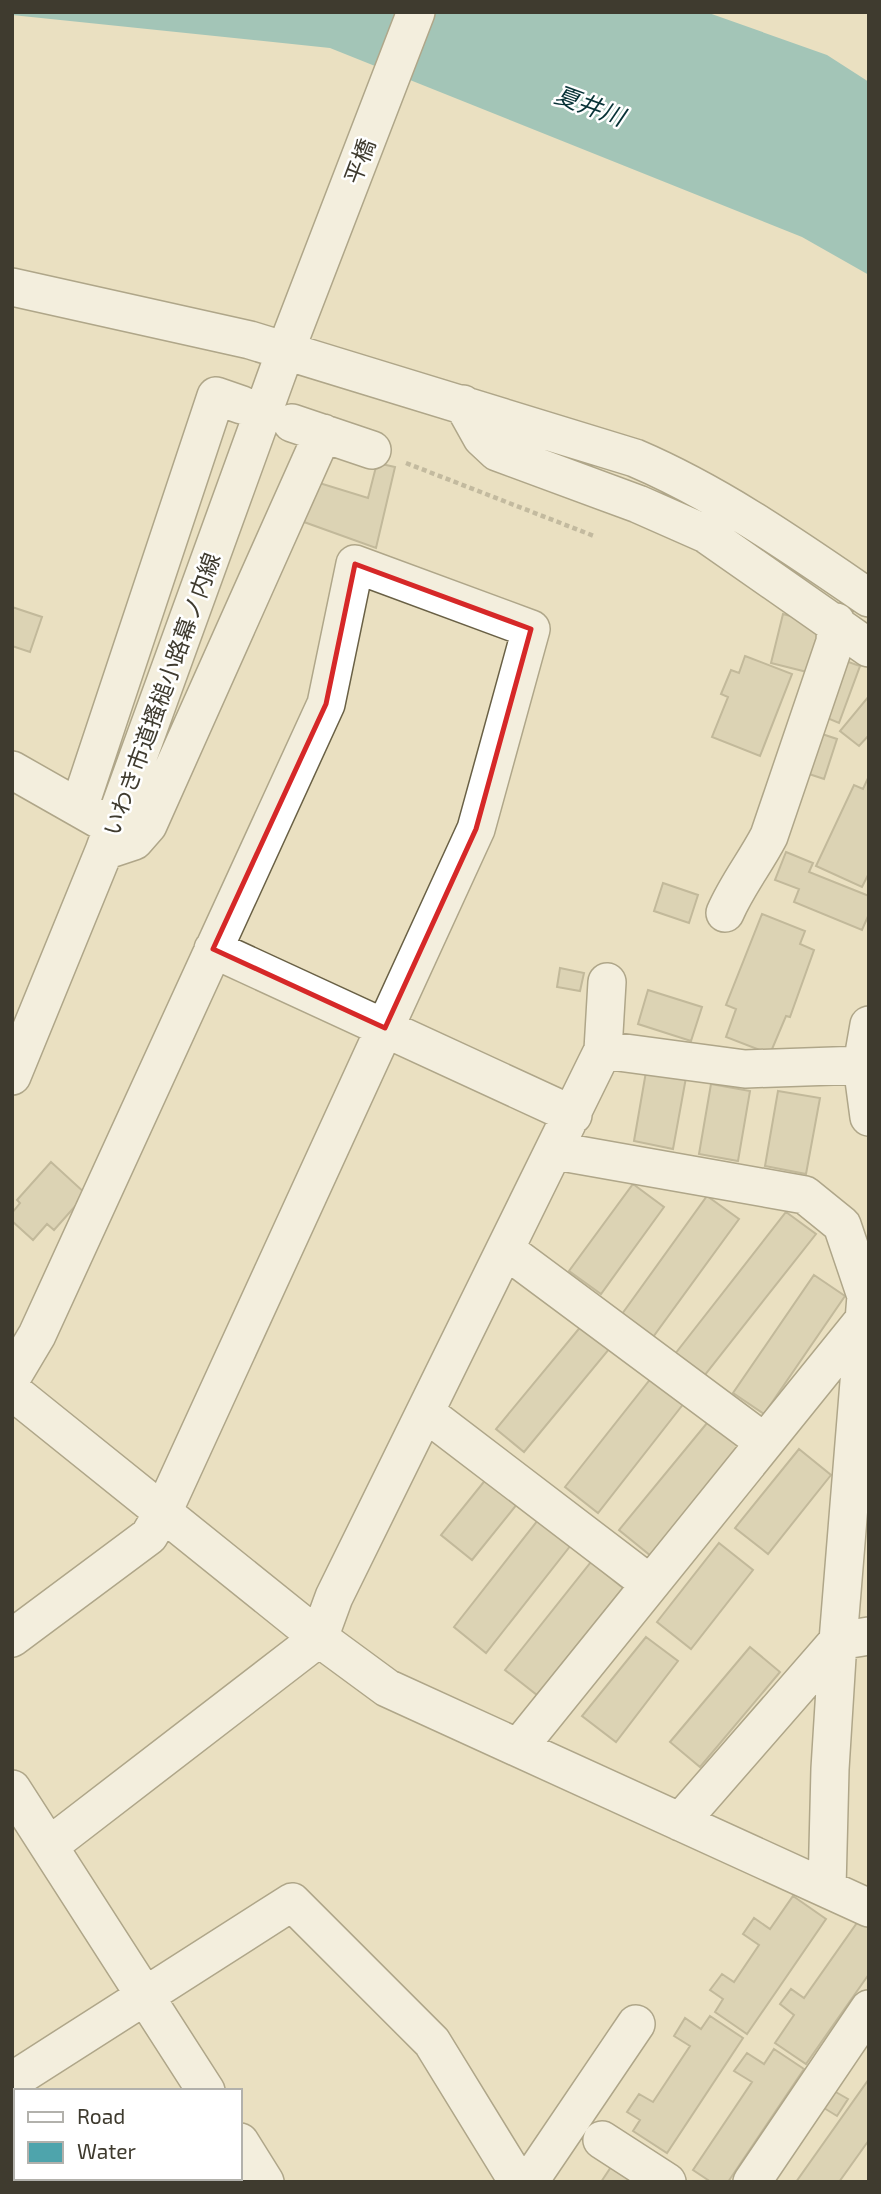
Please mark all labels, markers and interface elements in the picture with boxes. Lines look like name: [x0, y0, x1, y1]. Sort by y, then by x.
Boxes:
water label: 夏井川: [551, 79, 632, 132]
street label: 平橋: [338, 135, 380, 187]
street label: いわき市道搔槌小路幕ノ内線: [97, 549, 225, 839]
legend: [14, 2089, 242, 2180]
text: Road: [77, 2103, 125, 2128]
text: Water: [77, 2138, 136, 2163]

